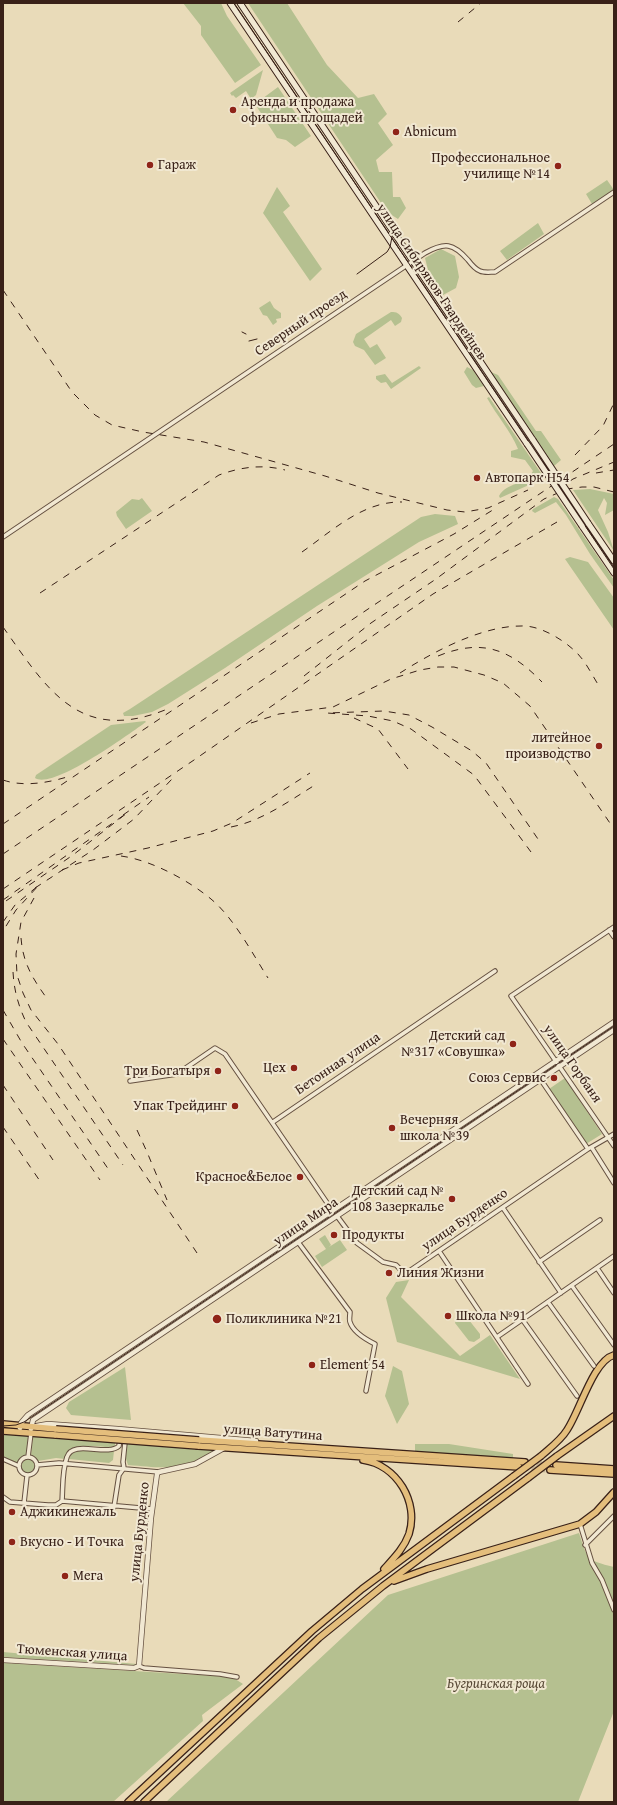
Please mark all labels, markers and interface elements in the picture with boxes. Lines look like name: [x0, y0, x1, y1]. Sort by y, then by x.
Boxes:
place label: Аренда и продажа офисных площадей: [241, 94, 363, 126]
marker: Аренда и продажа офисных площадей: [228, 105, 238, 115]
place label: Abnicum: [404, 124, 457, 140]
marker: Abnicum: [391, 127, 401, 137]
place label: Профессиональное училище №14: [432, 150, 550, 182]
place label: Гараж: [158, 157, 196, 173]
marker: Гараж: [145, 160, 155, 170]
marker: Профессиональное училище №14: [553, 161, 563, 171]
street label: улица Сибиряков-Гвардейцев: [372, 201, 490, 363]
street label: Северный проезд: [252, 286, 350, 360]
place label: Автопарк Н54: [485, 470, 570, 486]
marker: Автопарк Н54: [472, 473, 482, 483]
place label: литейное производство: [505, 730, 591, 762]
marker: литейное производство: [594, 741, 604, 751]
street label: улица Горбаня: [539, 1022, 605, 1106]
place label: Детский сад №317 «Совушка»: [401, 1028, 505, 1060]
street label: Бетонная улица: [292, 1029, 384, 1099]
marker: Детский сад №317 «Совушка»: [508, 1039, 518, 1049]
place label: Цех: [263, 1060, 286, 1076]
place label: Три Богатыря: [124, 1063, 210, 1079]
marker: Цех: [289, 1063, 299, 1073]
marker: Три Богатыря: [213, 1066, 223, 1076]
place label: Союз Сервис: [469, 1070, 546, 1086]
marker: Союз Сервис: [549, 1073, 559, 1083]
place label: Упак Трейдинг: [133, 1098, 227, 1114]
marker: Упак Трейдинг: [230, 1101, 240, 1111]
place label: Вечерняя школа №39: [400, 1112, 469, 1144]
marker: Вечерняя школа №39: [387, 1123, 397, 1133]
place label: Красное&Белое: [196, 1169, 292, 1185]
marker: Красное&Белое: [295, 1172, 305, 1182]
place label: Детский сад № 108 Зазеркалье: [352, 1183, 444, 1216]
street label: улица Бурденко: [419, 1185, 511, 1255]
street label: улица Мира: [270, 1194, 342, 1250]
marker: Детский сад № 108 Зазеркалье: [447, 1194, 457, 1204]
place label: Продукты: [342, 1227, 404, 1243]
marker: Продукты: [329, 1230, 339, 1240]
place label: Линия Жизни: [397, 1265, 484, 1281]
marker: Линия Жизни: [384, 1268, 394, 1278]
place label: Школа №91: [456, 1308, 526, 1324]
place label: Поликлиника №21: [226, 1311, 342, 1327]
marker: Школа №91: [443, 1311, 453, 1321]
marker: Поликлиника №21: [211, 1313, 223, 1325]
place label: Element 54: [320, 1357, 385, 1373]
marker: Element 54: [307, 1360, 317, 1370]
street label: улица Ватутина: [223, 1421, 323, 1445]
street label: улица Бурденко: [126, 1481, 154, 1583]
place label: Аджикинежаль: [20, 1504, 116, 1520]
marker: Аджикинежаль: [7, 1507, 17, 1517]
place label: Вкусно - И Точка: [20, 1534, 124, 1550]
marker: Вкусно - И Точка: [7, 1537, 17, 1547]
place label: Мега: [73, 1568, 103, 1584]
marker: Мега: [60, 1571, 70, 1581]
street label: Тюменская улица: [16, 1641, 128, 1665]
park label: Бугринская роща: [447, 1676, 545, 1692]

